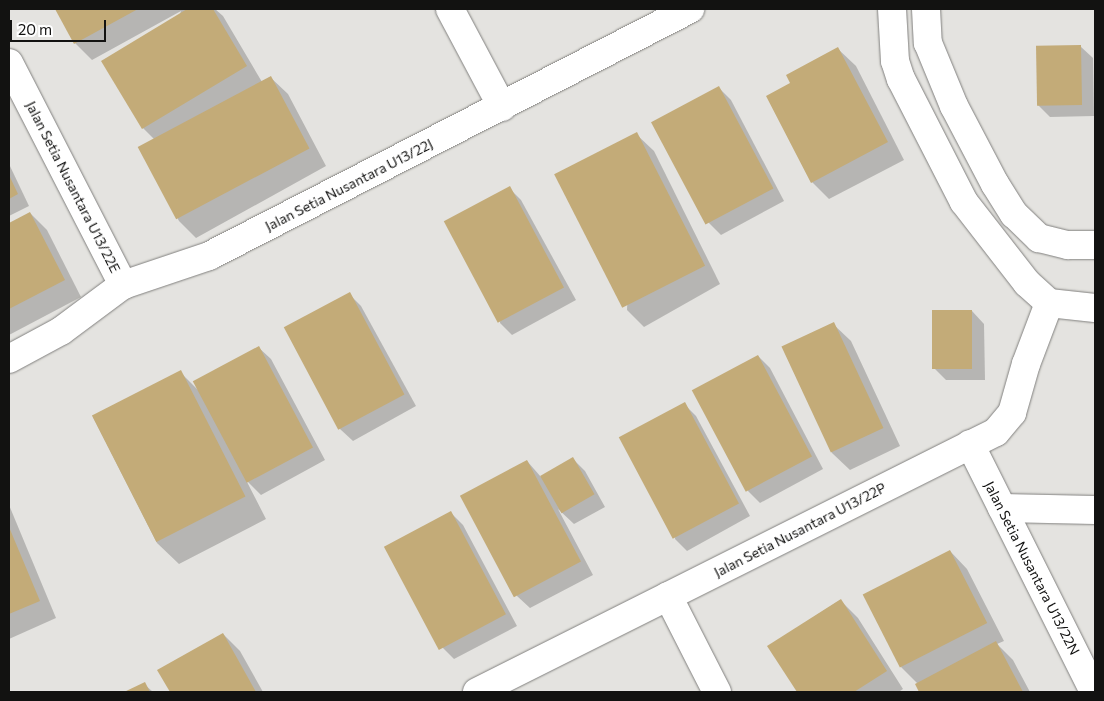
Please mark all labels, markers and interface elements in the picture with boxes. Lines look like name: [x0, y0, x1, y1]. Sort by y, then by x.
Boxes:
scale bar: [12, 10, 109, 42]
text: 20 m: [18, 20, 52, 38]
street label: Jalan Setia Nusantara U13/22E: [22, 98, 124, 276]
street label: Jalan Setia Nusantara U13/22J: [262, 135, 436, 235]
street label: Jalan Setia Nusantara U13/22N: [981, 478, 1083, 658]
street label: Jalan Setia Nusantara U13/22P: [711, 479, 889, 581]

